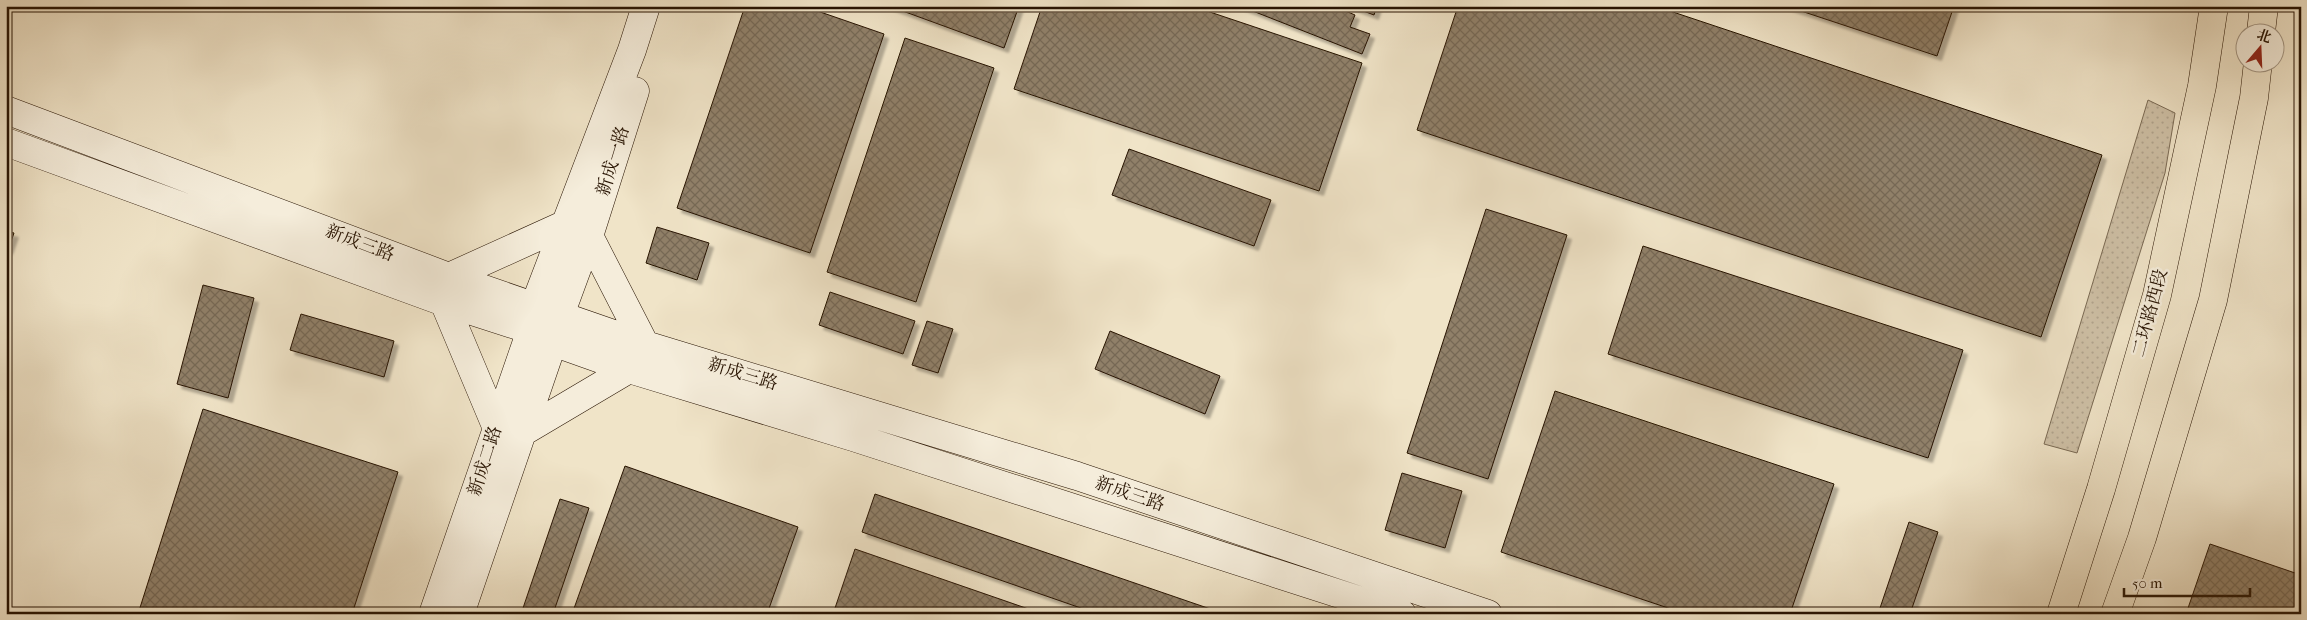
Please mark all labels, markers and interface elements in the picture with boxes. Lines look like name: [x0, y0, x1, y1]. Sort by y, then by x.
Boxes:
north arrow: [2234, 22, 2284, 72]
text: 北: [2255, 26, 2273, 46]
street label: 新成一路: [592, 124, 634, 198]
street label: 新成三路: [323, 220, 397, 266]
street label: 二环路西段: [2128, 267, 2172, 359]
street label: 新成三路: [706, 353, 780, 395]
street label: 新成二路: [464, 424, 506, 498]
street label: 新成三路: [1093, 472, 1167, 516]
scale bar: [2124, 565, 2251, 597]
text: 50 m: [2132, 574, 2163, 592]

